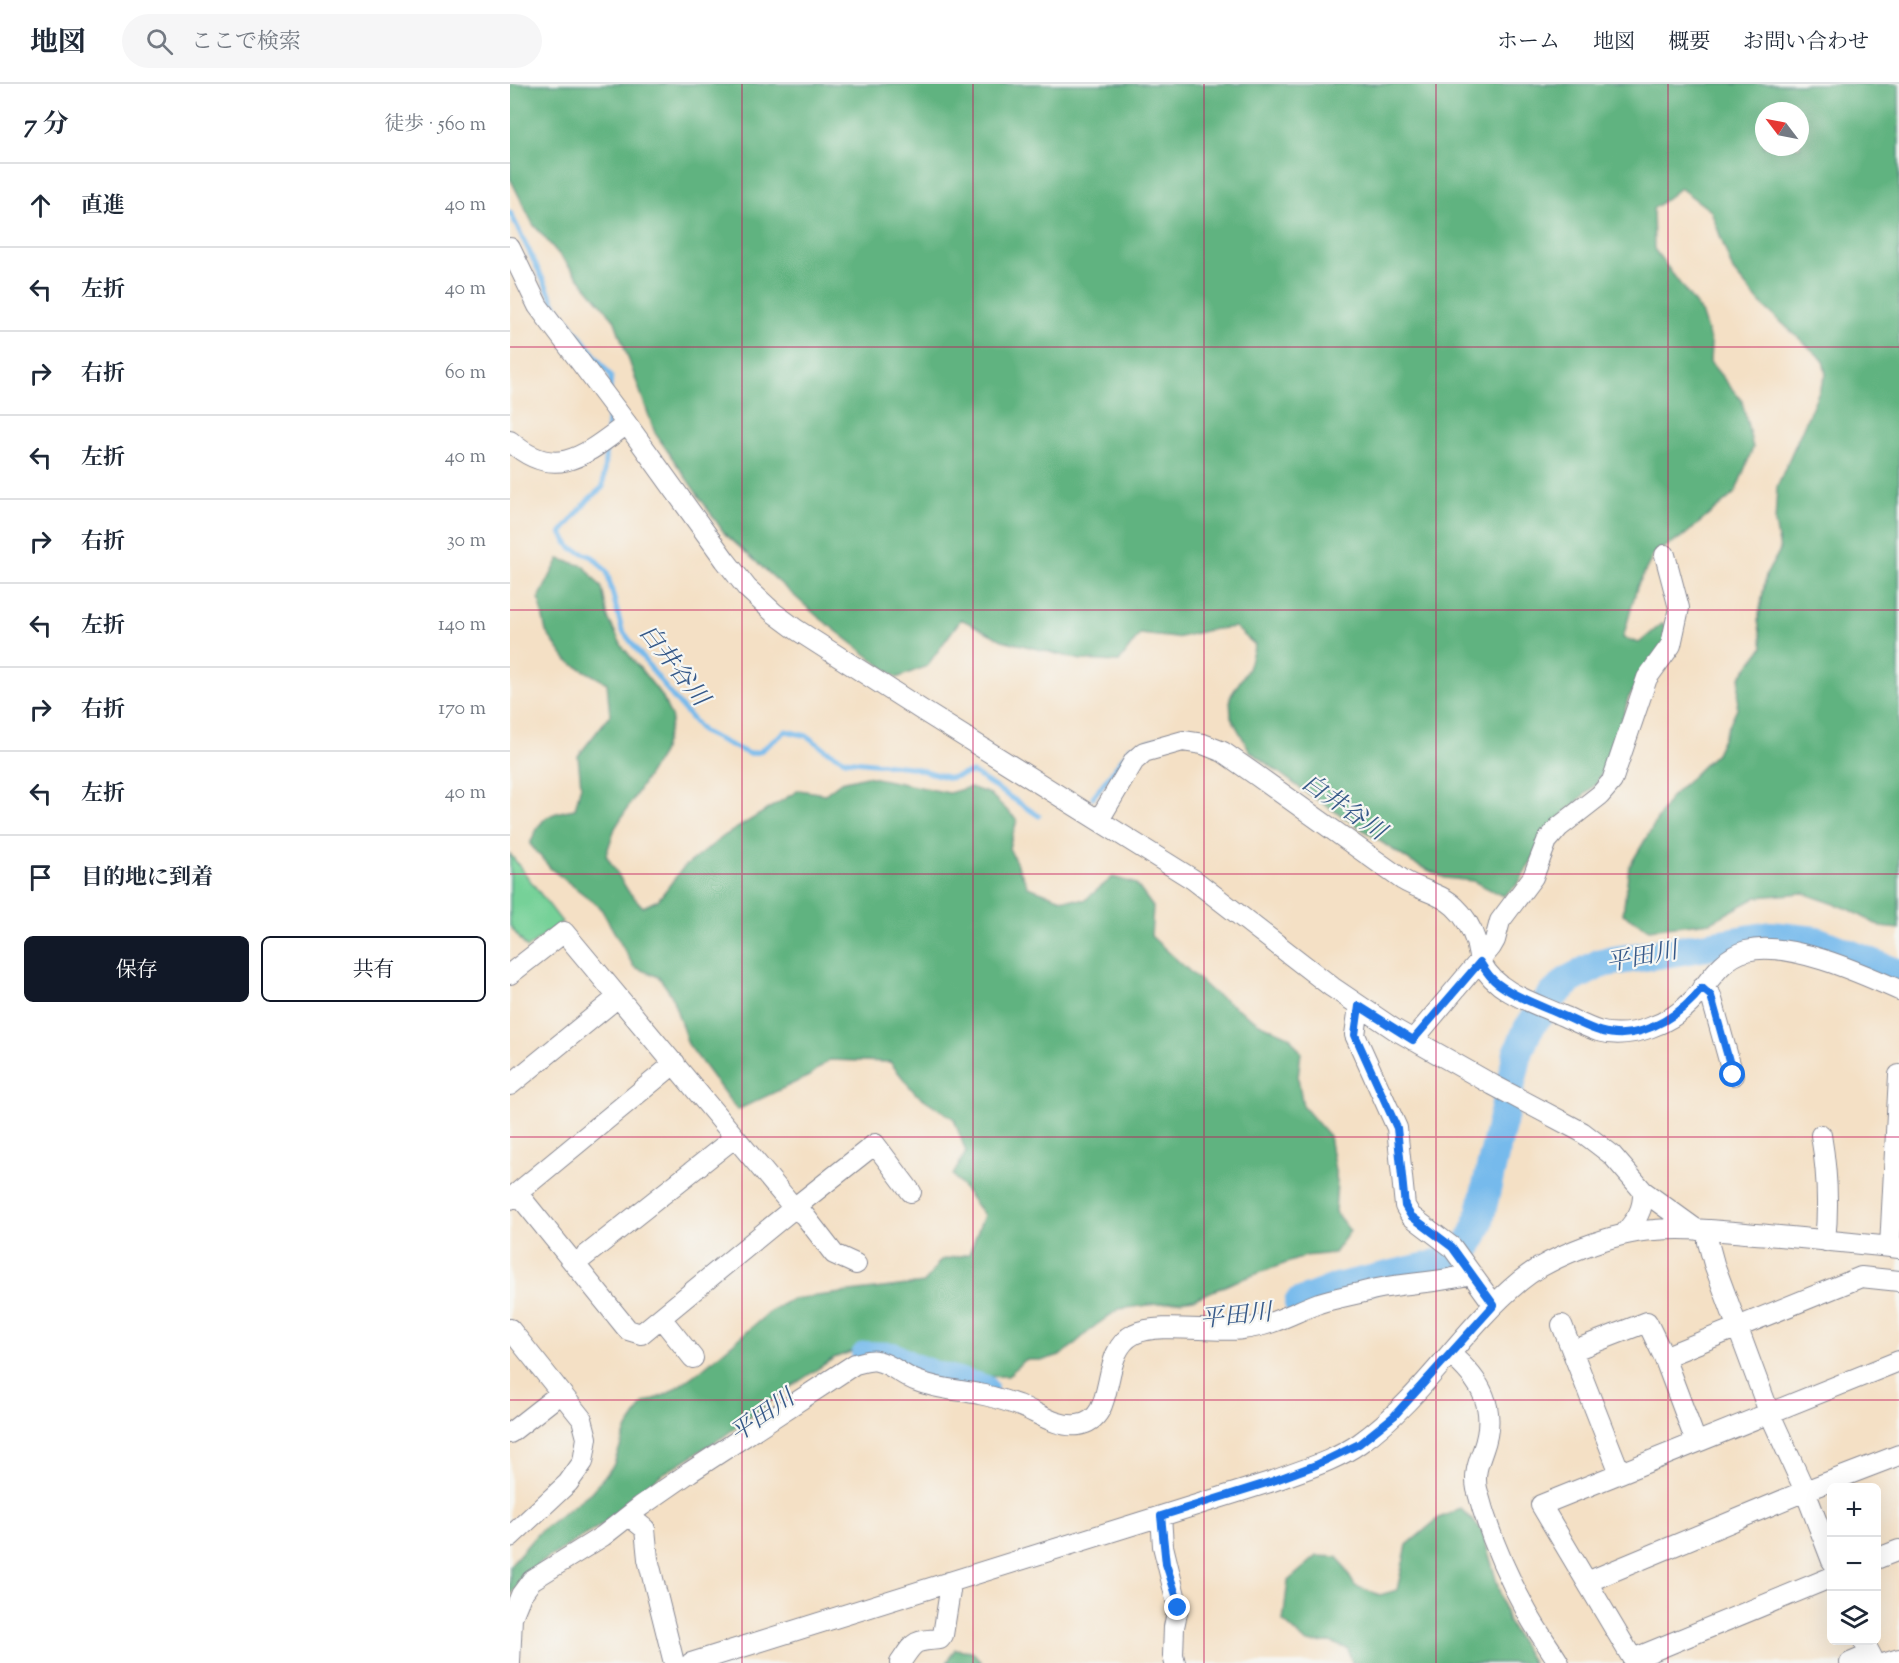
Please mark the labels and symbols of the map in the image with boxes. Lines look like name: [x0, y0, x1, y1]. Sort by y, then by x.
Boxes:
north arrow: [1755, 102, 1809, 156]
water label: 白井谷川: [630, 618, 718, 717]
water label: 白井谷川: [1294, 767, 1395, 851]
water label: 平田川: [1603, 934, 1684, 982]
route start: [1719, 1061, 1745, 1087]
water label: 平田川: [1198, 1296, 1277, 1338]
water label: 平田川: [724, 1381, 805, 1452]
route end: [1164, 1594, 1190, 1620]

